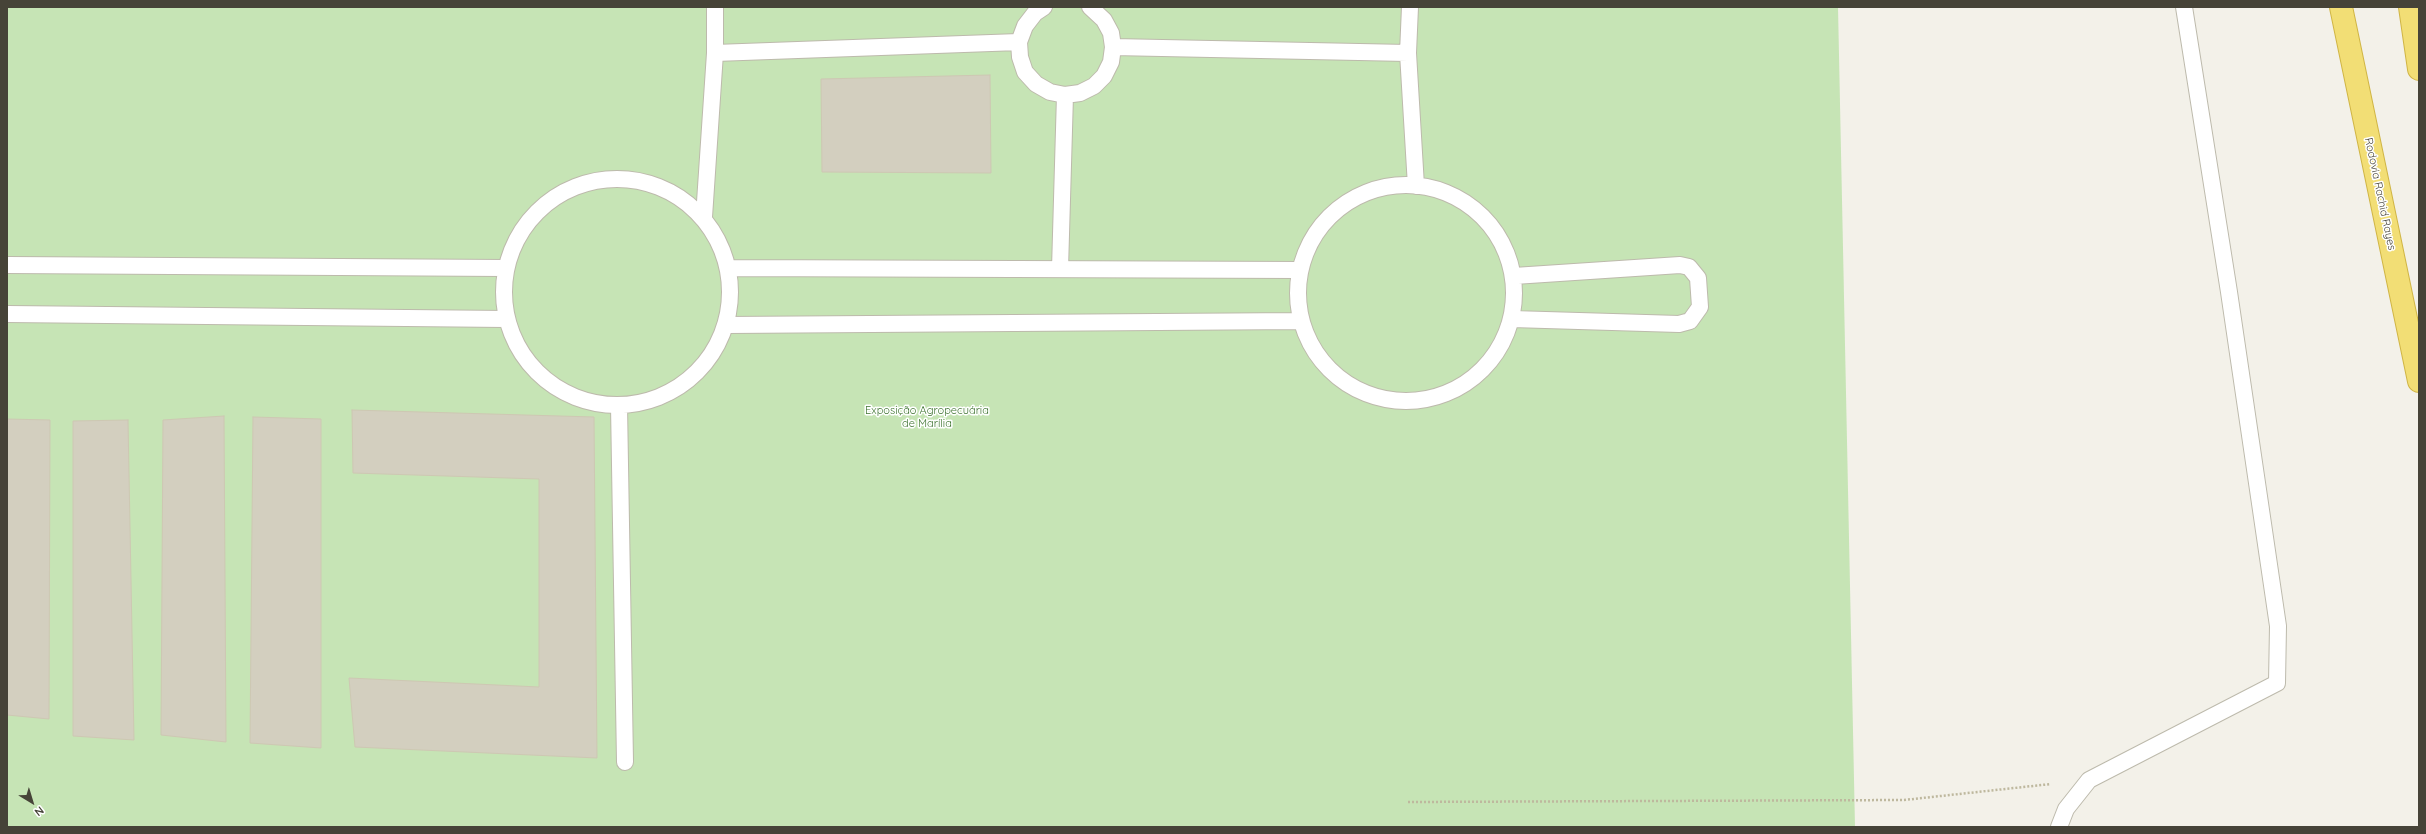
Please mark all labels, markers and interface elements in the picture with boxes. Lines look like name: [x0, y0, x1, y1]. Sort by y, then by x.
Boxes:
street label: Rodovia Rachid Rayes: [2362, 137, 2398, 251]
park label: Exposição Agropecuária de Marília: [865, 404, 989, 430]
north arrow: [12, 782, 52, 822]
text: N: [32, 803, 47, 819]

